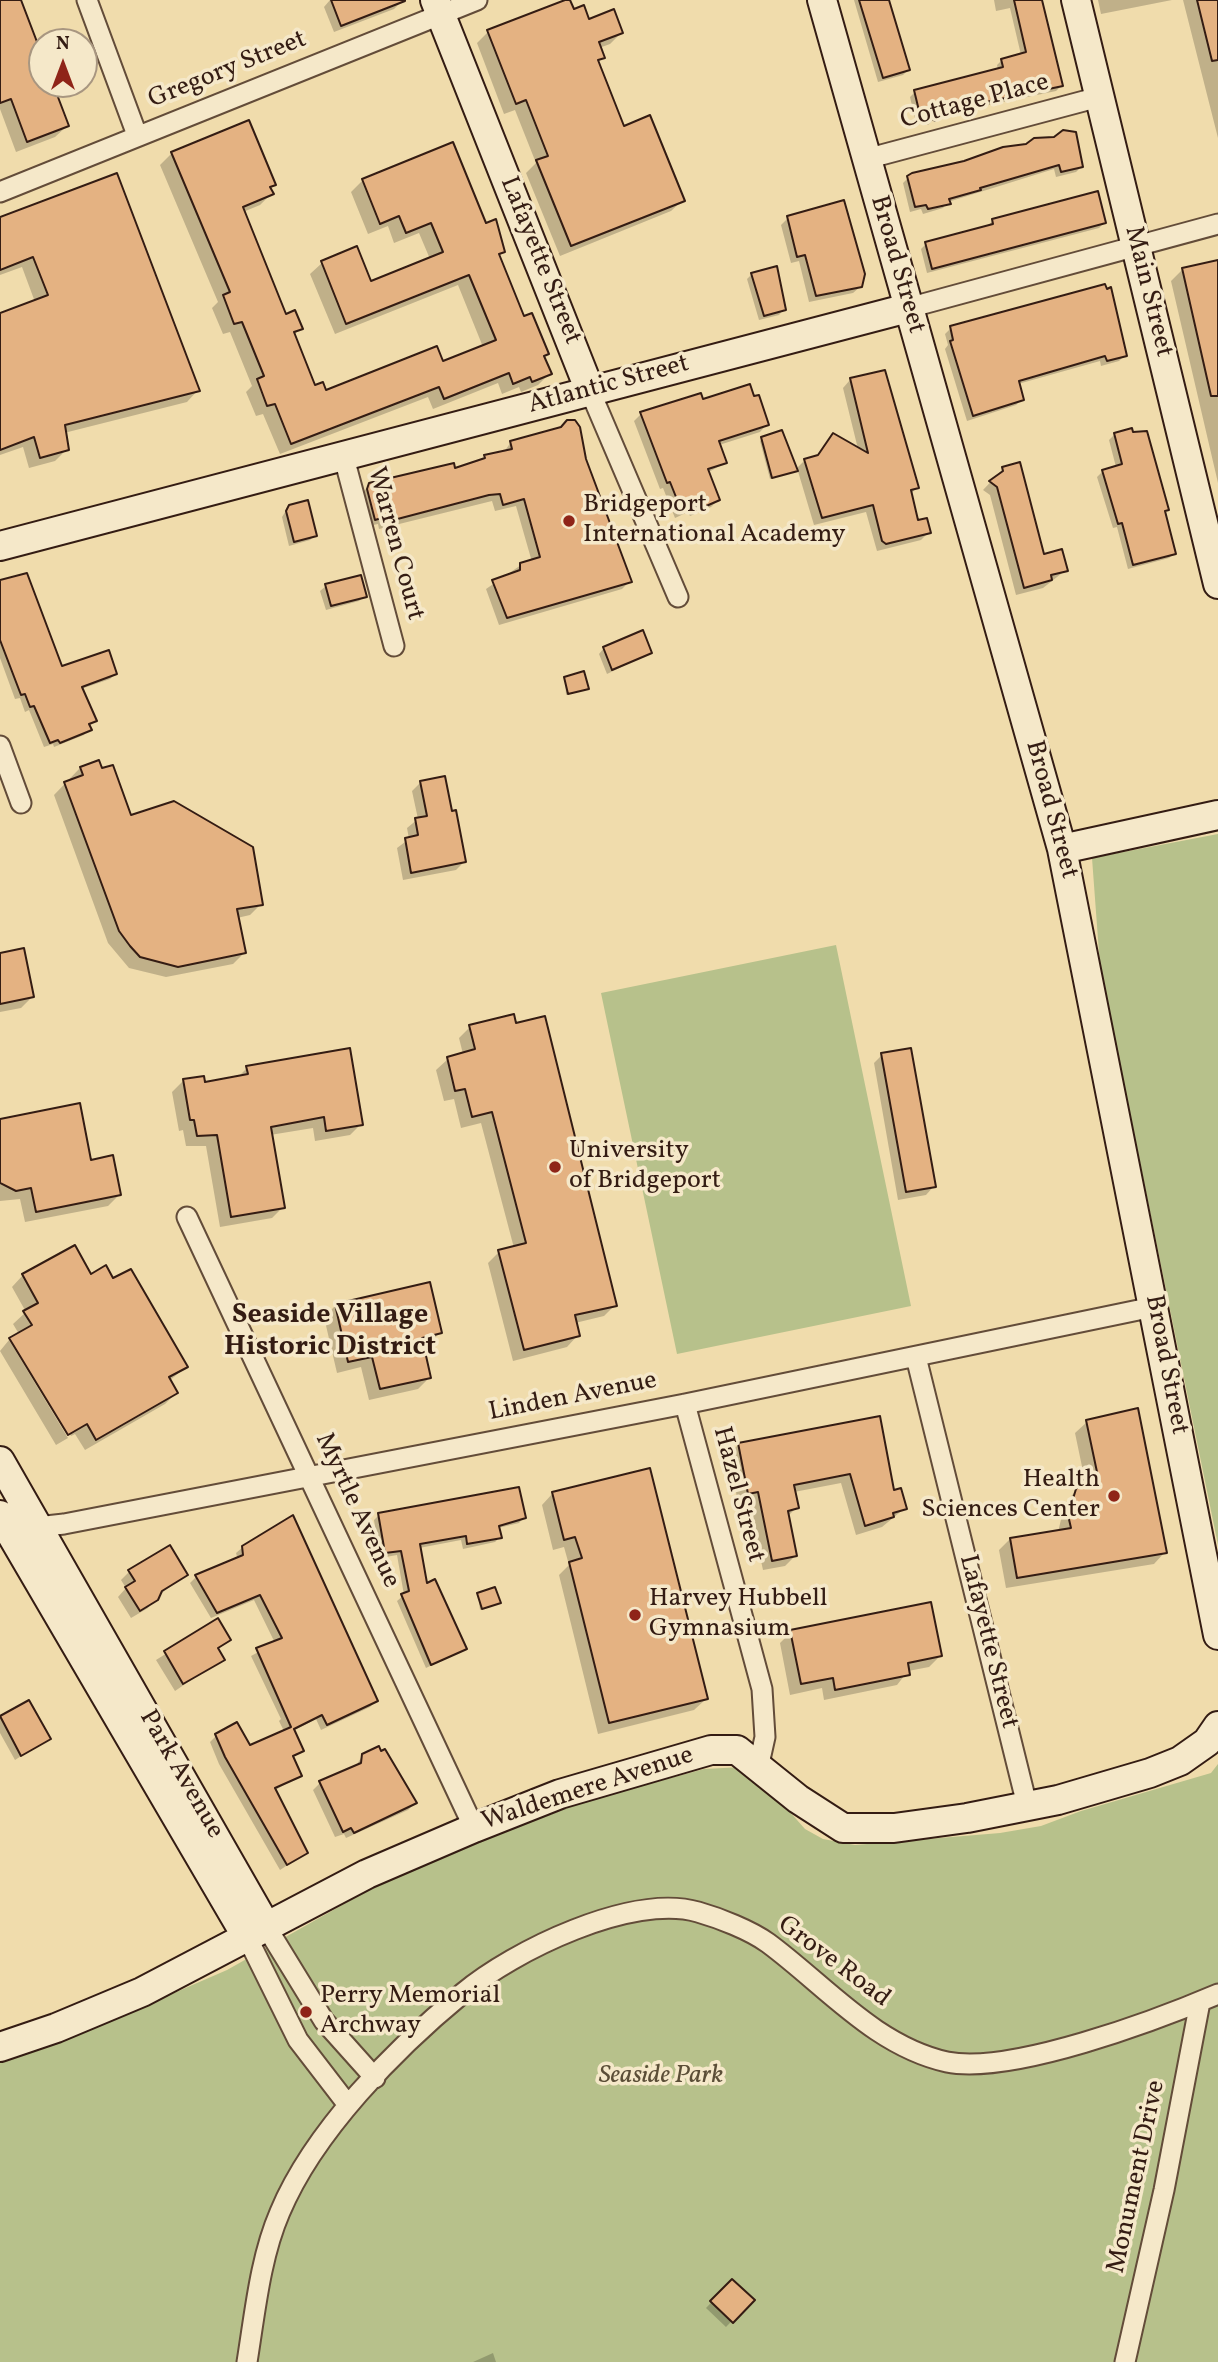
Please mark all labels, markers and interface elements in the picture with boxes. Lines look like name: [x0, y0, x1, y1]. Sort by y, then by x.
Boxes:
street label: Gregory Street: [144, 25, 312, 117]
north arrow: [28, 28, 98, 98]
text: N: [56, 31, 70, 57]
street label: Cottage Place: [897, 68, 1053, 138]
street label: Lafayette Street: [491, 173, 587, 349]
street label: Broad Street: [861, 193, 931, 337]
street label: Main Street: [1116, 223, 1178, 361]
street label: Atlantic Street: [525, 350, 693, 422]
street label: Warren Court: [359, 464, 429, 624]
place label: Bridgeport International Academy: [583, 490, 845, 552]
marker: Bridgeport International Academy: [561, 513, 577, 529]
street label: Broad Street: [1017, 737, 1083, 883]
place label: University of Bridgeport: [569, 1136, 721, 1198]
marker: University of Bridgeport: [547, 1159, 563, 1175]
street label: Broad Street: [1136, 1292, 1194, 1438]
district label: Seaside Village Historic District: [224, 1300, 436, 1366]
street label: Linden Avenue: [486, 1366, 660, 1430]
street label: Hazel Street: [704, 1424, 770, 1566]
street label: Myrtle Avenue: [307, 1429, 405, 1593]
place label: Health Sciences Center: [921, 1465, 1100, 1526]
marker: Health Sciences Center: [1106, 1488, 1122, 1504]
street label: Lafayette Street: [950, 1552, 1024, 1732]
place label: Harvey Hubbell Gymnasium: [649, 1584, 828, 1646]
marker: Harvey Hubbell Gymnasium: [627, 1607, 643, 1623]
street label: Park Avenue: [131, 1705, 229, 1845]
street label: Waldemere Avenue: [478, 1741, 698, 1839]
street label: Grove Road: [770, 1910, 896, 2016]
place label: Perry Memorial Archway: [320, 1981, 500, 2042]
marker: Perry Memorial Archway: [298, 2004, 314, 2020]
park label: Seaside Park: [599, 2061, 723, 2093]
street label: Monument Drive: [1102, 2078, 1174, 2276]

